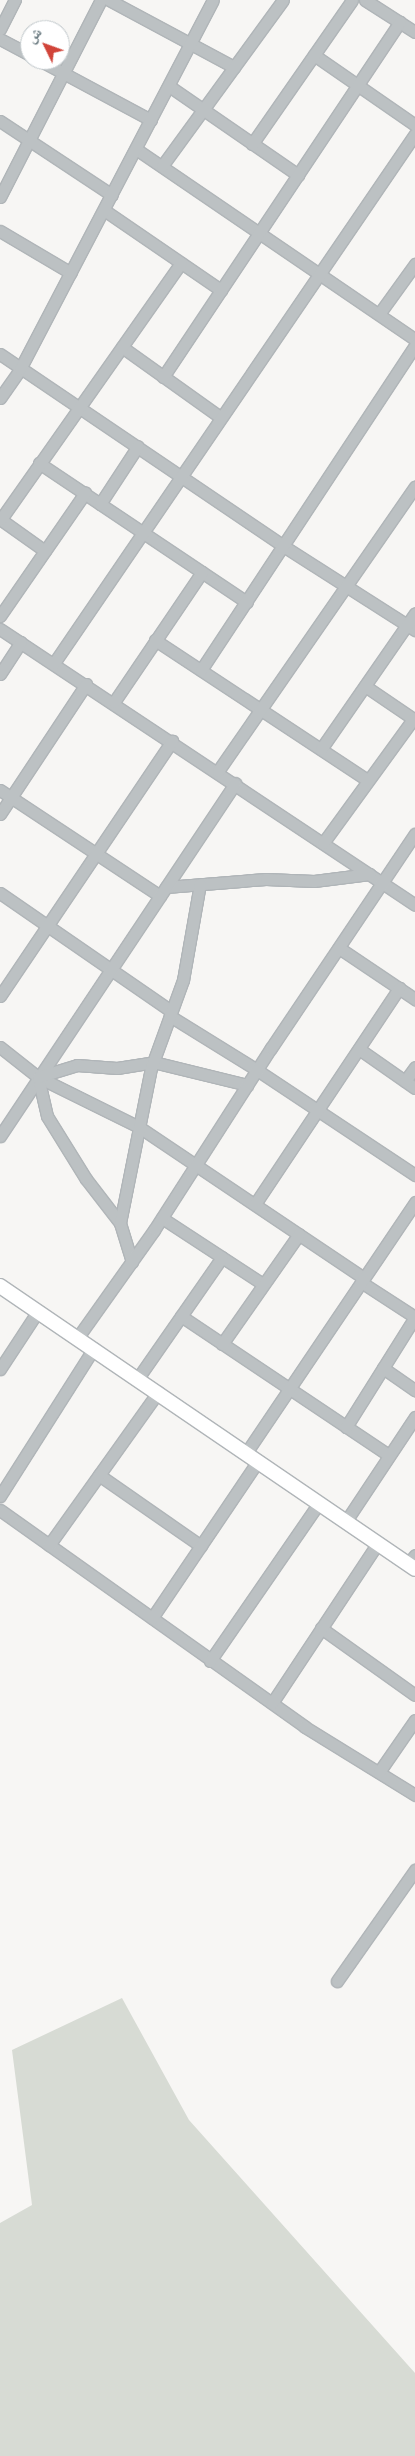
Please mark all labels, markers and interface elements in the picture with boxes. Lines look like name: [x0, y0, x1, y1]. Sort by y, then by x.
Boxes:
north arrow: [20, 20, 70, 70]
text: ش: [23, 24, 46, 47]

